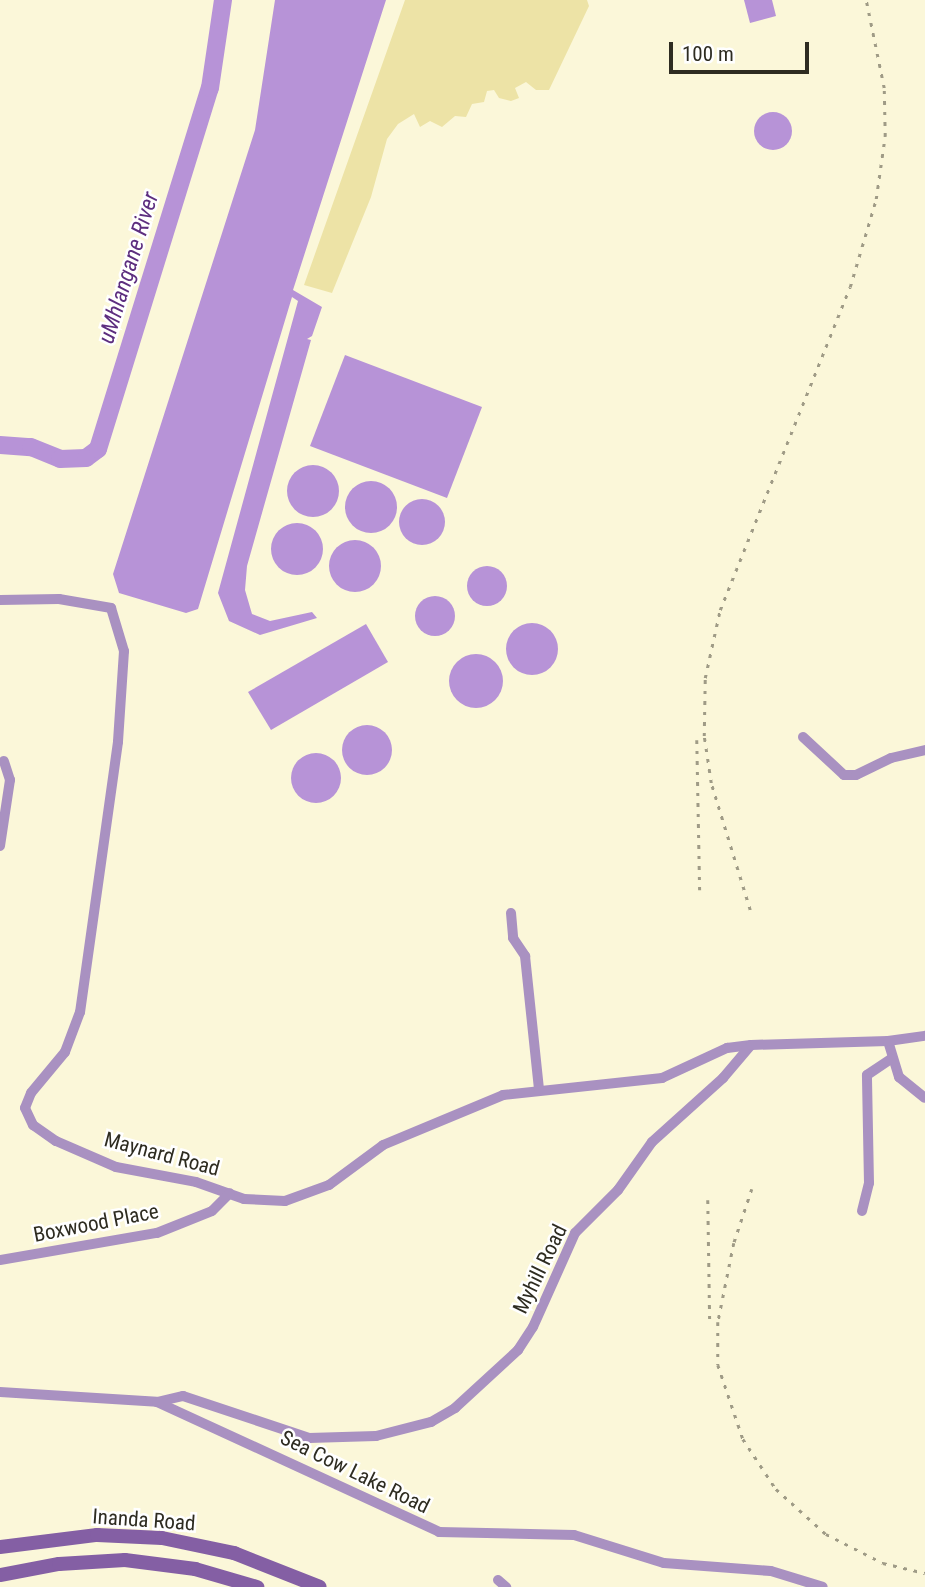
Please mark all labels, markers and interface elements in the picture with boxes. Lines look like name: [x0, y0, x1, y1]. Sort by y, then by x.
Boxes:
scale bar: [673, 28, 813, 72]
text: 100 m: [682, 42, 734, 66]
water label: uMhlangane River: [93, 189, 165, 347]
street label: Maynard Road: [102, 1127, 222, 1181]
street label: Boxwood Place: [31, 1199, 161, 1247]
street label: Myhill Road: [508, 1220, 572, 1318]
street label: Sea Cow Lake Road: [276, 1425, 434, 1519]
street label: Inanda Road: [92, 1504, 196, 1536]

